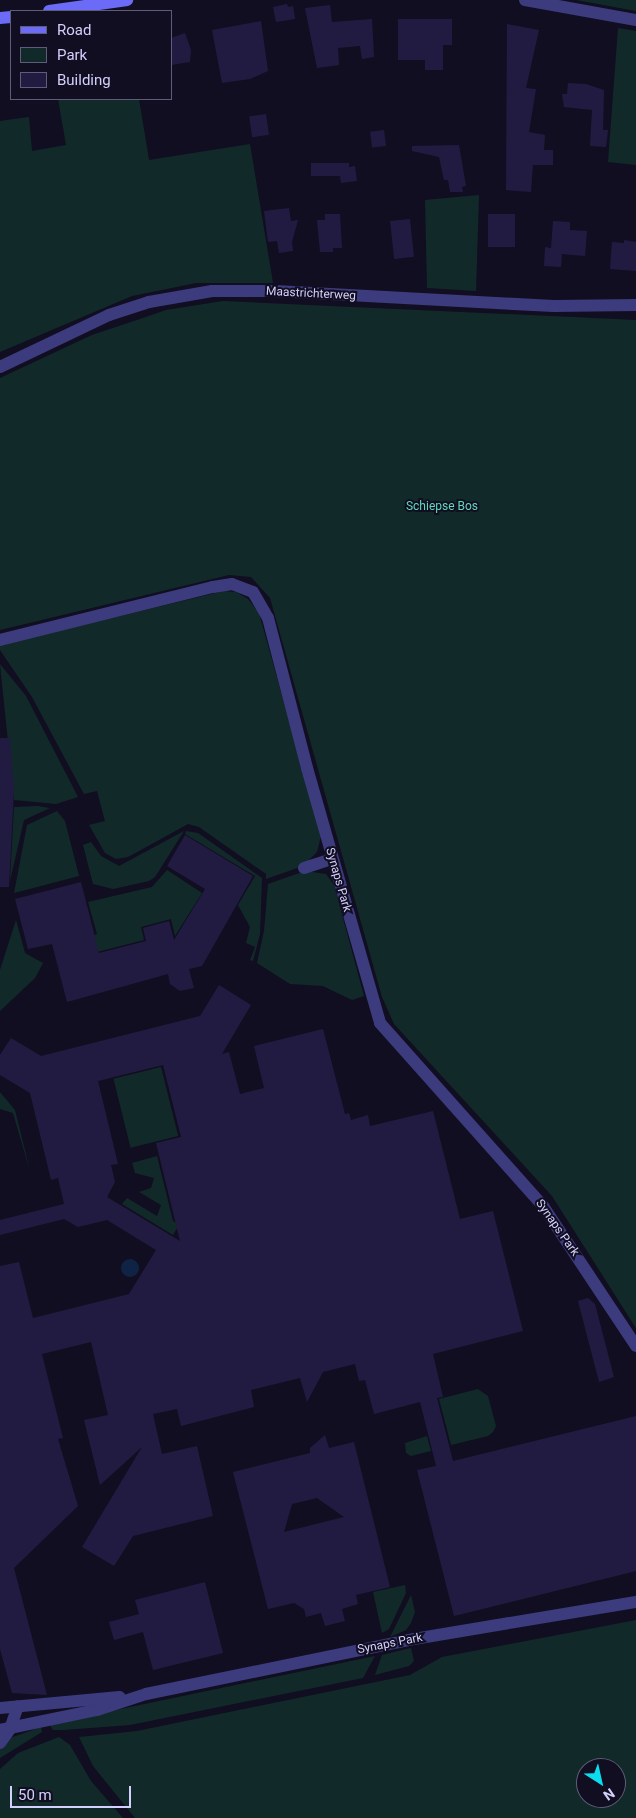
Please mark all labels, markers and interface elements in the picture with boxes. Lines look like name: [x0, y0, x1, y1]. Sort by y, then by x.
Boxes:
legend: [10, 10, 172, 100]
text: Road: [57, 21, 91, 39]
text: Park: [57, 46, 87, 64]
text: Building: [57, 71, 111, 89]
street label: Maastrichterweg: [266, 284, 356, 304]
park label: Schiepse Bos: [406, 500, 478, 514]
street label: Synaps Park: [322, 846, 354, 914]
street label: Synaps Park: [532, 1197, 582, 1259]
street label: Synaps Park: [356, 1631, 424, 1657]
north arrow: [576, 1758, 626, 1808]
scale bar: [12, 1776, 134, 1808]
text: N: [600, 1785, 618, 1804]
text: 50 m: [18, 1786, 52, 1804]

